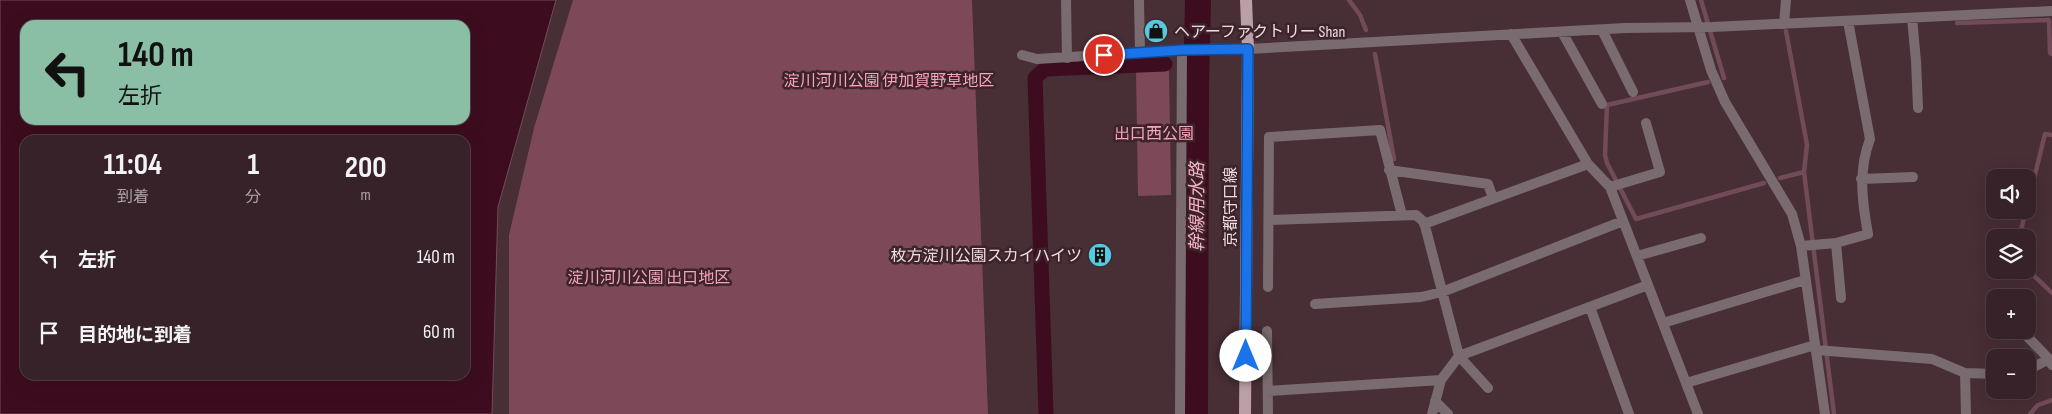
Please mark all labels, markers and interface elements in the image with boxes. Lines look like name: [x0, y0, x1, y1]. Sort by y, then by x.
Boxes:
shop icon: ヘアーファクトリー Shan: [1143, 18, 1169, 44]
place label: ヘアーファクトリー Shan: [1174, 23, 1345, 42]
text: 140 m: [118, 34, 194, 77]
pin: [1083, 34, 1125, 76]
icon: left: [35, 40, 100, 105]
icon: arrive: [1090, 41, 1118, 69]
park label: 淀川河川公園 伊加賀野草地区: [784, 72, 994, 91]
text: 左折: [118, 83, 162, 110]
park label: 出口西公園: [1114, 125, 1194, 144]
text: 11:04: [103, 147, 162, 183]
text: 1: [247, 147, 259, 183]
text: 200: [345, 150, 387, 186]
water label: 幹線用水路: [1187, 160, 1208, 252]
street label: 京都守口線: [1222, 167, 1241, 247]
map controls: [1986, 169, 2036, 399]
button: sound: [1986, 169, 2036, 219]
text: m: [361, 186, 371, 205]
text: 到着: [117, 188, 149, 207]
text: 分: [245, 188, 261, 207]
button: layers: [1986, 229, 2036, 279]
building icon: 枚方淀川公園スカイハイツ: [1087, 242, 1113, 268]
icon: left: [35, 244, 63, 272]
text: 140 m: [417, 246, 455, 269]
place label: 枚方淀川公園スカイハイツ: [891, 247, 1082, 266]
text: 左折: [78, 249, 116, 272]
park label: 淀川河川公園 出口地区: [568, 269, 730, 288]
button: +: [1986, 289, 2036, 339]
icon: arrive: [35, 319, 63, 347]
text: 60 m: [423, 321, 455, 344]
text: 目的地に到着: [78, 324, 192, 347]
position arrow: [1219, 329, 1271, 381]
button: −: [1986, 349, 2036, 399]

